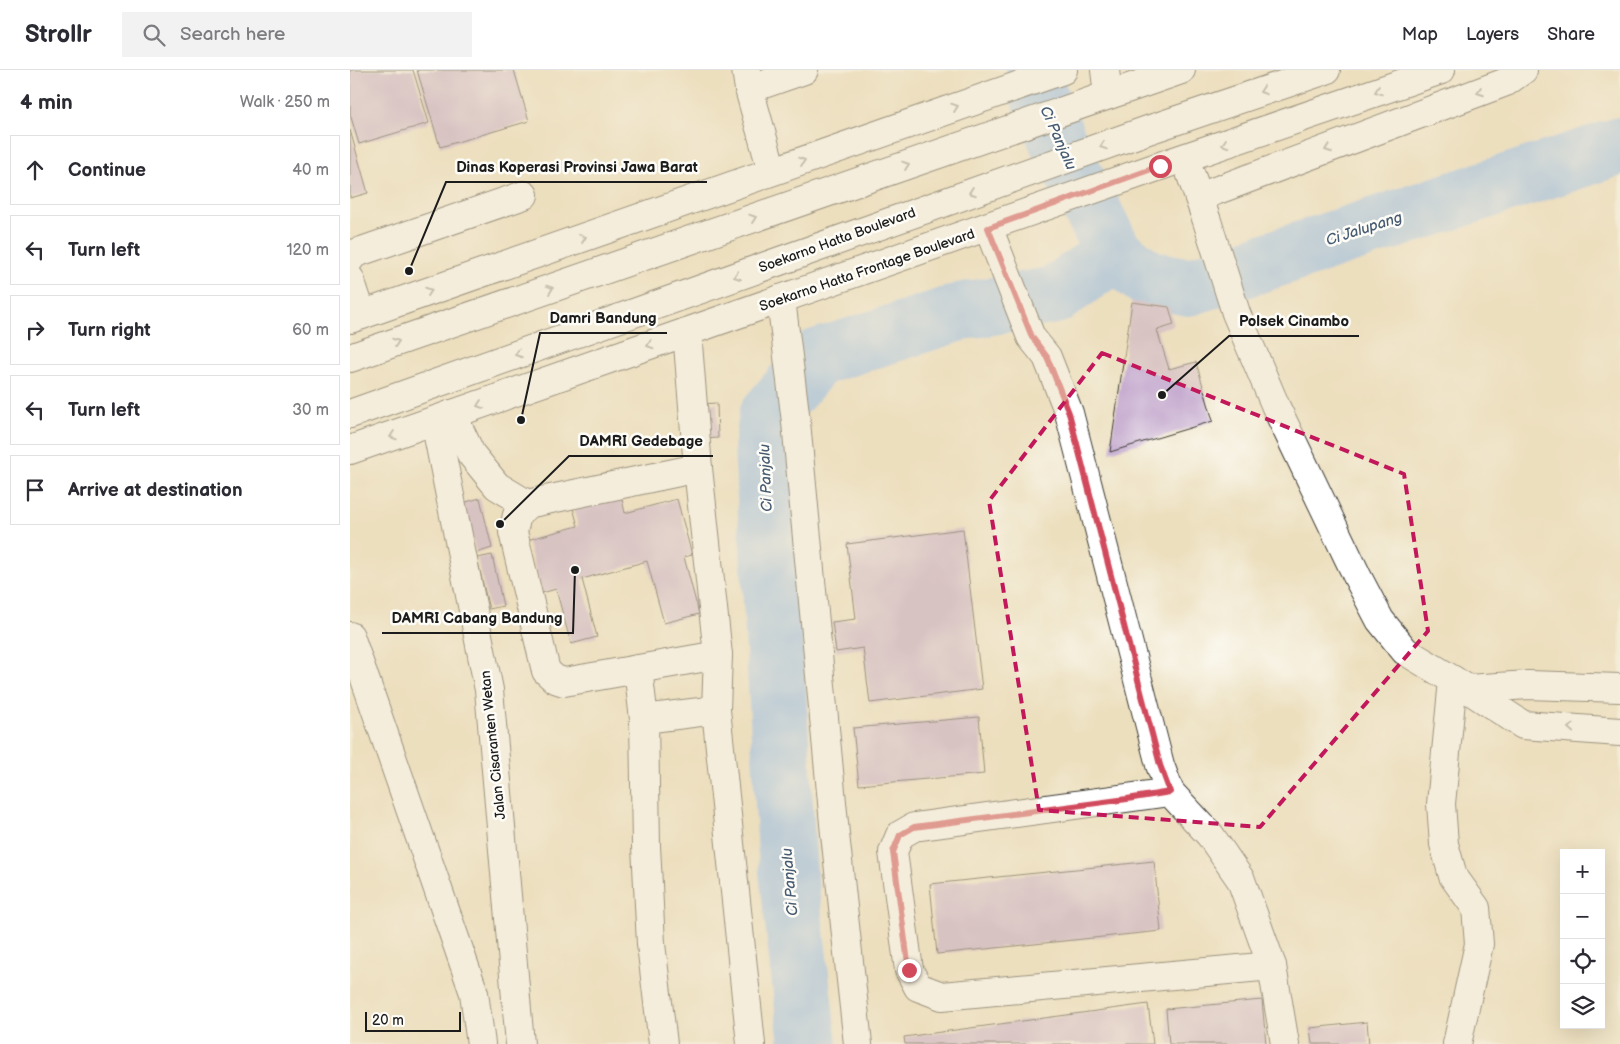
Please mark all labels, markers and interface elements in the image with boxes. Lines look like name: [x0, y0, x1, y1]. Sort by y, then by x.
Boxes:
search box: [122, 12, 472, 57]
text: Strollr: [25, 20, 92, 49]
icon: search: [140, 21, 168, 49]
text: Search here: [180, 23, 285, 46]
text: Map: [1402, 24, 1438, 45]
text: Layers: [1466, 24, 1519, 45]
text: Share: [1547, 24, 1595, 45]
one-way arrow: [1259, 85, 1268, 95]
one-way arrow: [1375, 86, 1383, 96]
one-way arrow: [1476, 86, 1485, 96]
text: 4 min: [20, 90, 73, 115]
text: Walk · 250 m: [240, 93, 330, 112]
one-way arrow: [951, 103, 959, 113]
water label: Ci Panjalu: [1035, 103, 1081, 174]
one-way arrow: [1221, 138, 1229, 148]
one-way arrow: [1099, 140, 1107, 150]
one-way arrow: [1324, 143, 1332, 153]
callout: Dinas Koperasi Provinsi Jawa Barat: [446, 152, 707, 182]
route start: [1149, 155, 1172, 178]
icon: ahead: [21, 156, 49, 184]
one-way arrow: [797, 157, 806, 167]
text: Dinas Koperasi Provinsi Jawa Barat: [456, 158, 698, 177]
text: Continue: [68, 159, 146, 182]
text: 40 m: [292, 161, 329, 180]
one-way arrow: [902, 161, 910, 171]
one-way arrow: [968, 186, 977, 196]
street label: Soekarno Hatta Boulevard: [756, 204, 918, 276]
water label: Ci Jalupang: [1323, 208, 1405, 250]
one-way arrow: [748, 214, 757, 224]
street label: Soekarno Hatta Frontage Boulevard: [757, 225, 977, 315]
one-way arrow: [578, 234, 586, 244]
icon: left: [21, 236, 49, 264]
text: Turn left: [68, 239, 140, 262]
text: 120 m: [286, 241, 329, 260]
one-way arrow: [733, 270, 741, 280]
one-way arrow: [545, 284, 553, 294]
one-way arrow: [424, 287, 433, 297]
callout: Damri Bandung: [540, 303, 667, 333]
callout: Polsek Cinambo: [1229, 306, 1359, 336]
text: Damri Bandung: [549, 309, 657, 328]
text: Polsek Cinambo: [1239, 312, 1349, 331]
icon: right: [21, 316, 49, 344]
text: Turn right: [68, 319, 151, 342]
text: 60 m: [292, 321, 329, 340]
one-way arrow: [391, 338, 400, 348]
one-way arrow: [646, 340, 654, 350]
one-way arrow: [514, 348, 522, 358]
icon: left: [21, 396, 49, 424]
text: Turn left: [68, 399, 140, 422]
one-way arrow: [476, 399, 485, 409]
text: 30 m: [292, 401, 329, 420]
callout: DAMRI Gedebage: [569, 426, 713, 456]
one-way arrow: [389, 430, 397, 440]
text: DAMRI Gedebage: [579, 432, 703, 451]
water label: Ci Panjalu: [755, 443, 777, 512]
icon: arrive: [21, 476, 49, 504]
text: Arrive at destination: [68, 479, 243, 502]
callout: DAMRI Cabang Bandung: [382, 603, 573, 633]
text: DAMRI Cabang Bandung: [391, 609, 563, 628]
street label: Jalan Cisaranten Wetan: [477, 670, 509, 820]
one-way arrow: [1567, 723, 1575, 734]
water label: Ci Panjalu: [778, 847, 802, 917]
map controls: [1560, 849, 1605, 1029]
button: +: [1560, 849, 1605, 894]
button: −: [1560, 894, 1605, 939]
button: locate: [1560, 939, 1605, 984]
route end: [898, 959, 921, 982]
button: layers: [1560, 984, 1605, 1029]
scale bar: [365, 1009, 461, 1032]
text: 20 m: [372, 1012, 404, 1029]

